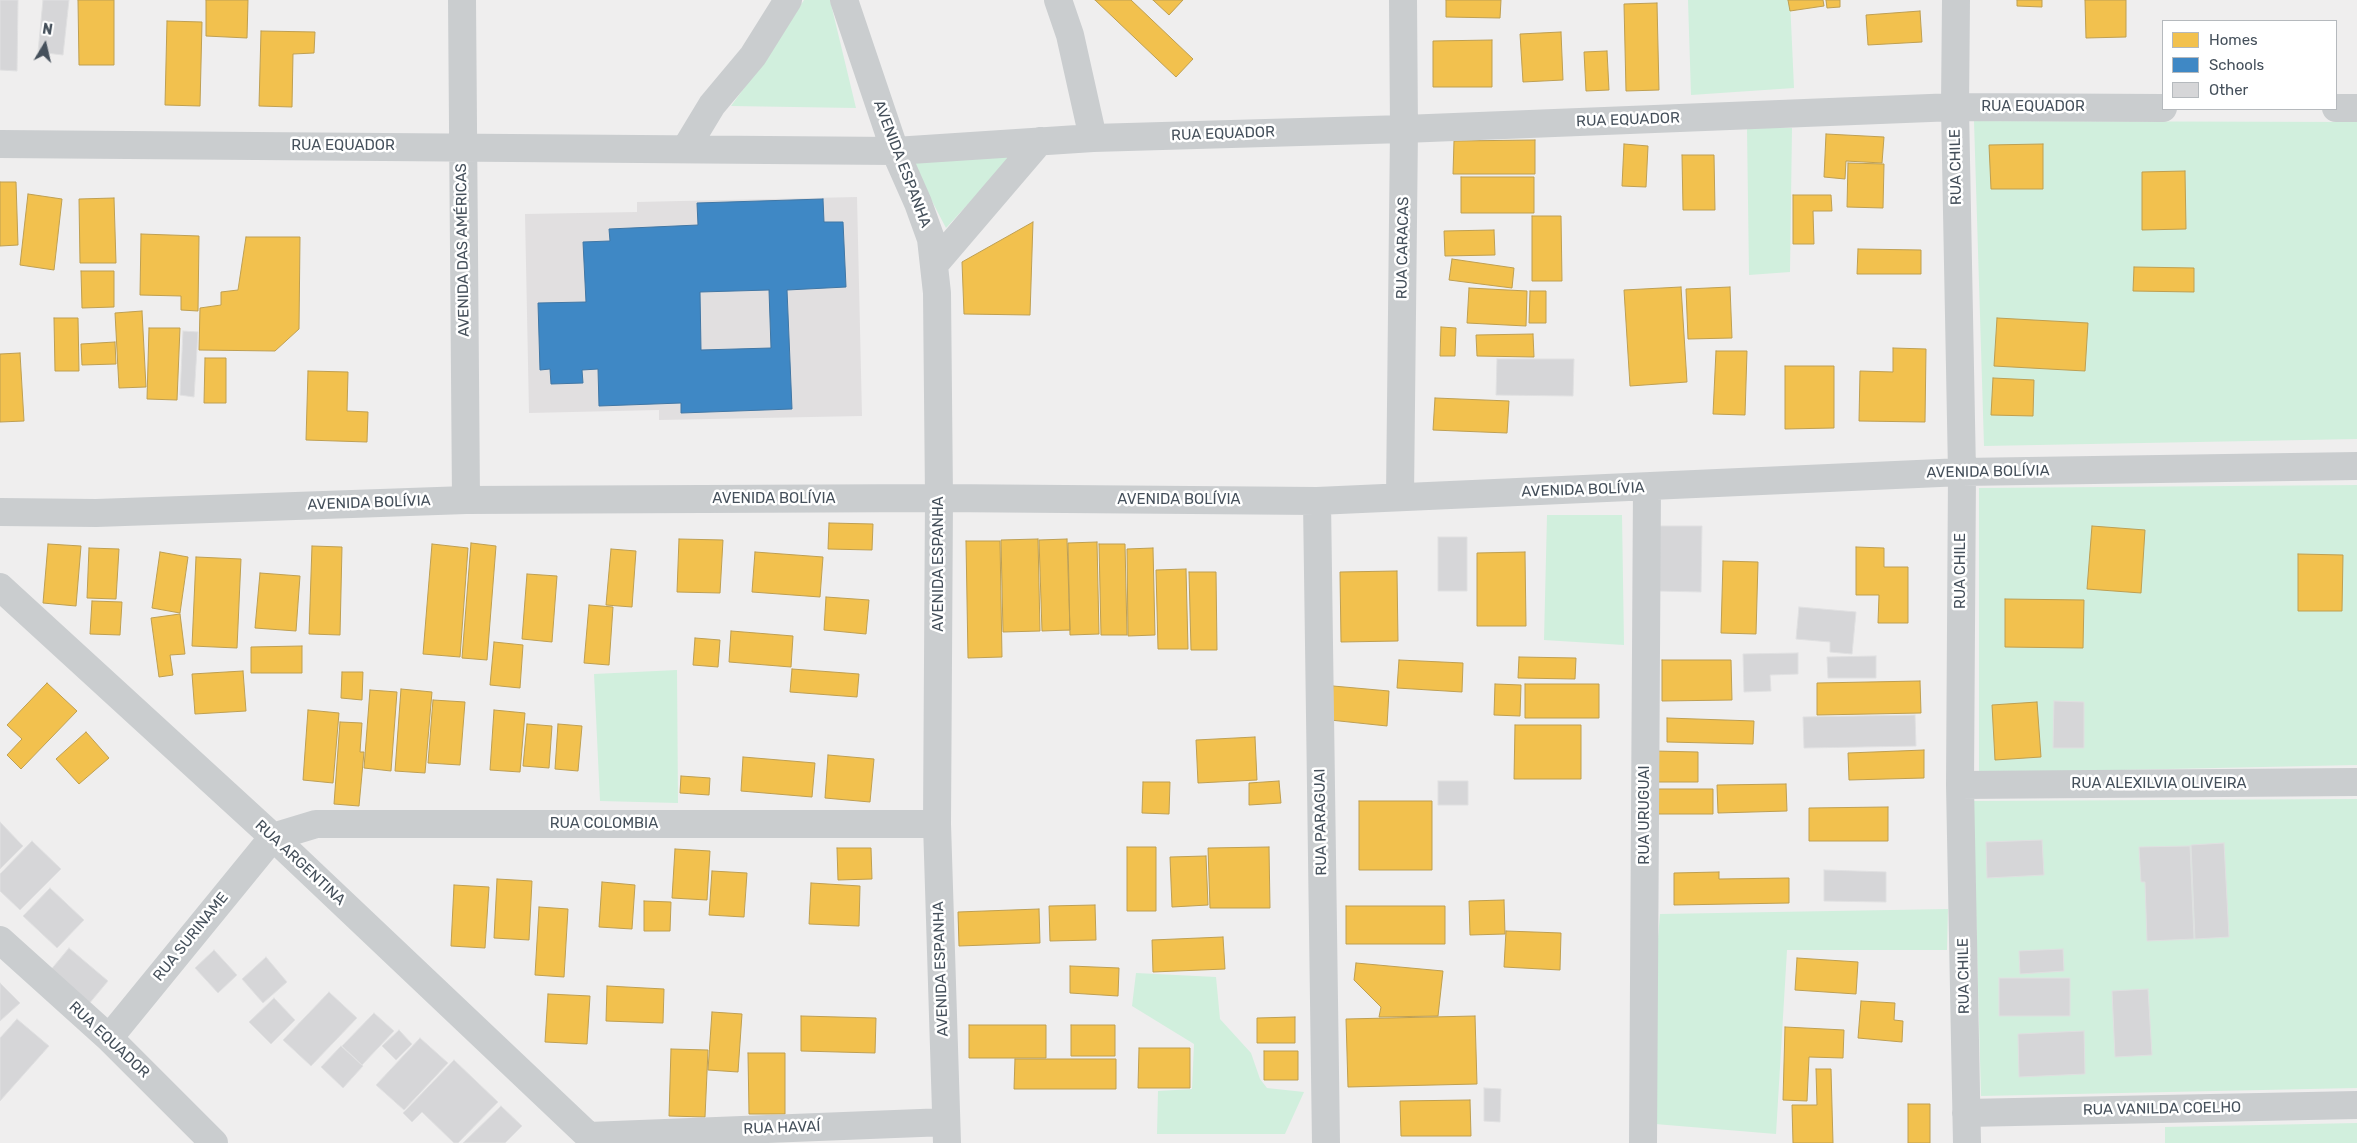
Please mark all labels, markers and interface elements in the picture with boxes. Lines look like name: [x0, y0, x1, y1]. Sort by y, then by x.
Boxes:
north arrow: [20, 20, 70, 70]
legend: [2162, 20, 2337, 110]
text: N: [41, 21, 54, 39]
text: Homes: [2209, 31, 2258, 49]
text: Schools: [2209, 56, 2264, 74]
text: Other: [2209, 81, 2248, 99]
street label: AVENIDA ESPANHA: [869, 98, 935, 230]
street label: RUA EQUADOR: [1981, 98, 2085, 116]
street label: RUA EQUADOR: [1576, 109, 1680, 131]
street label: RUA EQUADOR: [1171, 123, 1275, 145]
street label: RUA CHILE: [1946, 129, 1966, 205]
street label: RUA EQUADOR: [291, 137, 395, 155]
street label: AVENIDA DAS AMÉRICAS: [452, 163, 474, 337]
street label: RUA CARACAS: [1393, 197, 1413, 299]
street label: AVENIDA BOLÍVIA: [1926, 462, 2050, 482]
street label: AVENIDA BOLÍVIA: [1521, 479, 1645, 501]
street label: AVENIDA BOLÍVIA: [712, 490, 836, 508]
street label: AVENIDA BOLÍVIA: [1117, 491, 1241, 509]
street label: AVENIDA BOLÍVIA: [307, 492, 431, 514]
street label: AVENIDA ESPANHA: [930, 496, 948, 632]
street label: RUA CHILE: [1952, 533, 1970, 609]
street label: RUA URUGUAI: [1636, 765, 1654, 865]
street label: RUA PARAGUAI: [1311, 768, 1331, 876]
street label: RUA ALEXILVIA OLIVEIRA: [2071, 775, 2247, 793]
street label: RUA COLOMBIA: [550, 815, 658, 833]
street label: RUA ARGENTINA: [251, 817, 349, 909]
street label: RUA SURINAME: [150, 889, 232, 985]
street label: AVENIDA ESPANHA: [930, 901, 952, 1037]
street label: RUA CHILE: [1954, 938, 1974, 1014]
street label: RUA EQUADOR: [65, 998, 153, 1082]
street label: RUA VANILDA COELHO: [2083, 1099, 2241, 1119]
street label: RUA HAVAÍ: [743, 1118, 821, 1138]

